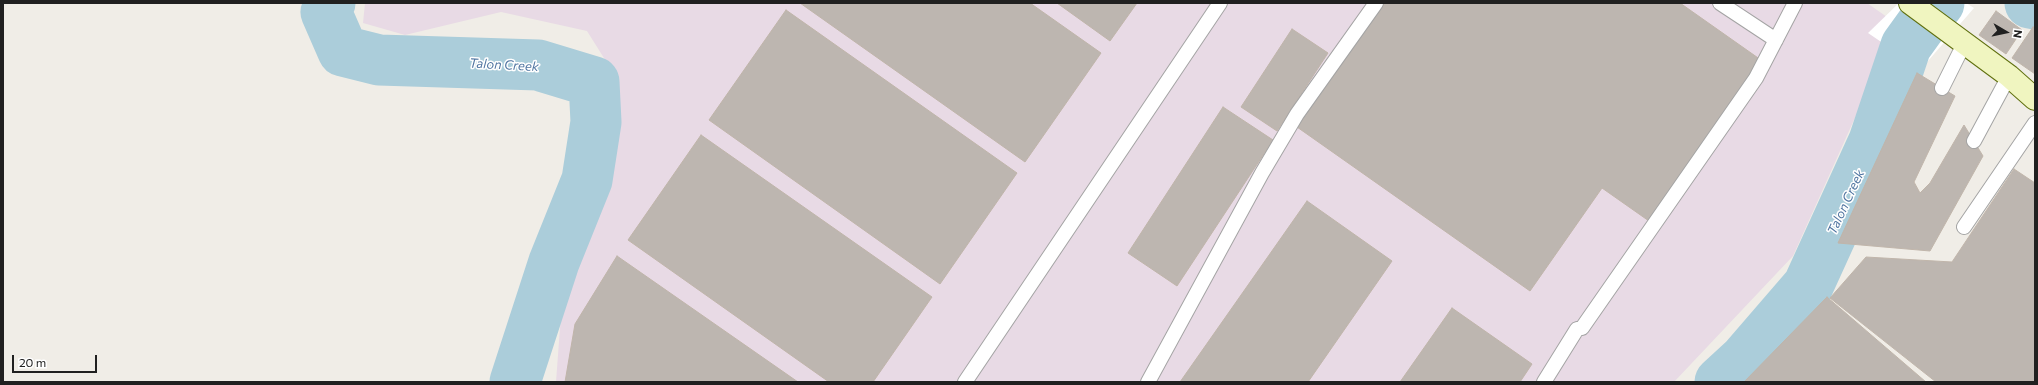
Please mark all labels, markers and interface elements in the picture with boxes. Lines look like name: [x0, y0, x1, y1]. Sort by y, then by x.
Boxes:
north arrow: [1986, 12, 2026, 52]
text: N: [2011, 29, 2025, 39]
water label: Talon Creek: [469, 55, 539, 75]
water label: Talon Creek: [1824, 167, 1868, 237]
scale bar: [14, 347, 99, 373]
text: 20 m: [19, 355, 46, 369]

